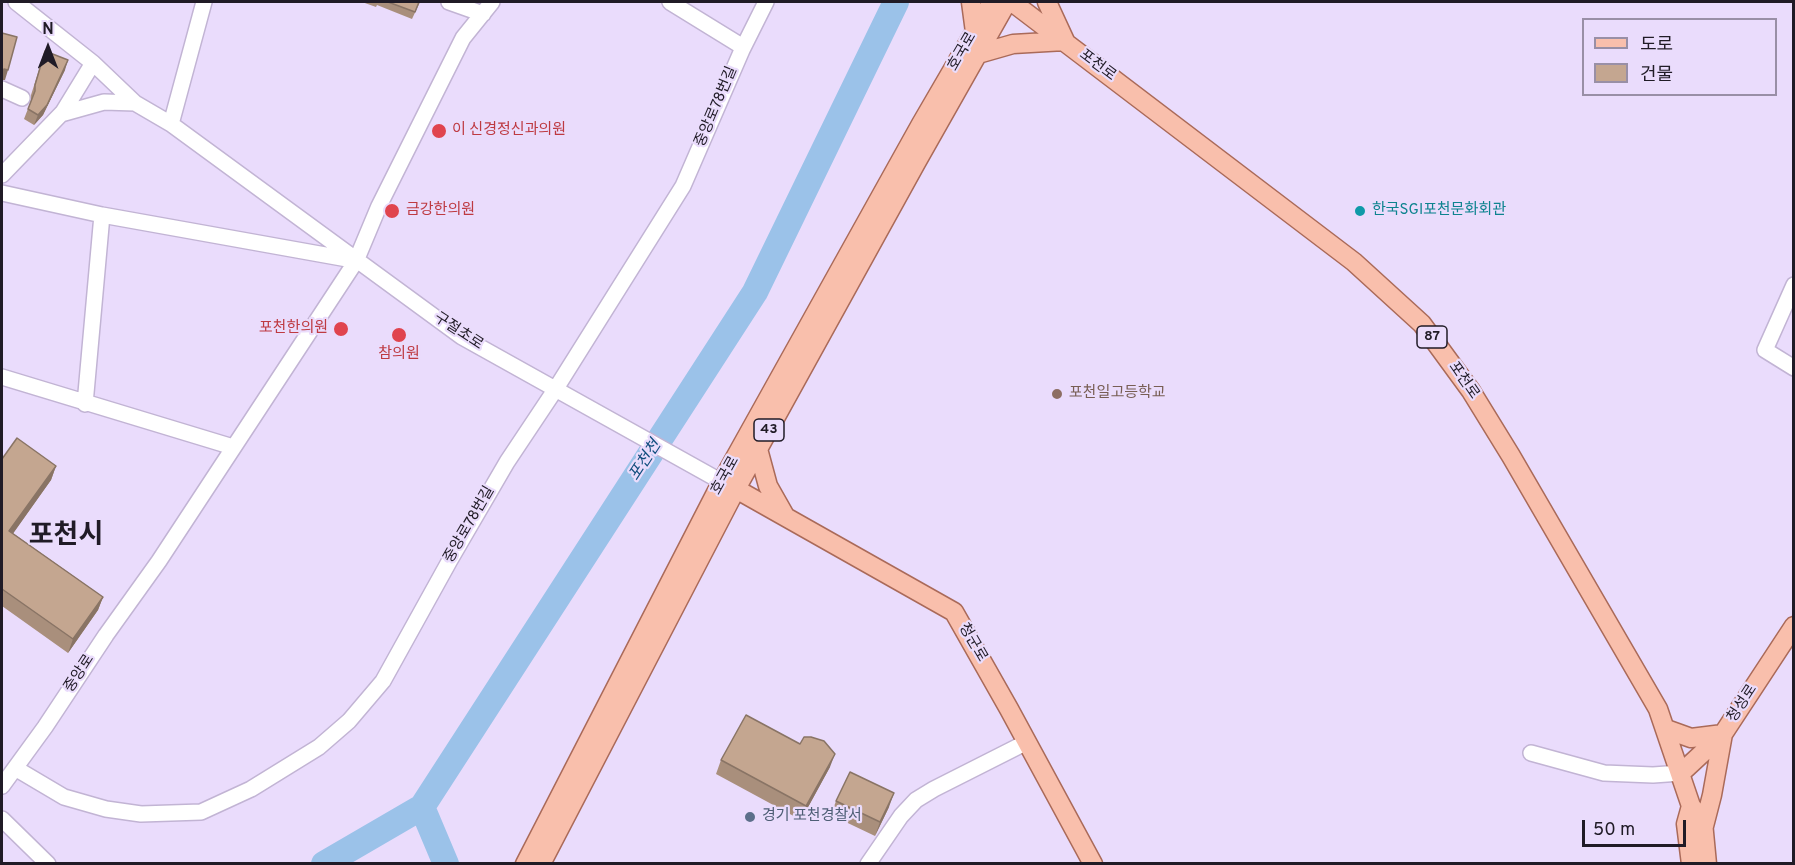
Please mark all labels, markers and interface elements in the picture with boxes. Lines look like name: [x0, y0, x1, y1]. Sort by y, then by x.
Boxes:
north arrow: [18, 18, 78, 78]
legend: [1582, 18, 1777, 96]
text: N: [42, 20, 54, 40]
street label: 호국로: [945, 30, 981, 74]
text: 도로: [1640, 34, 1673, 57]
street label: 포천로: [1075, 46, 1119, 86]
street label: 중앙로78번길: [692, 64, 742, 150]
text: 건물: [1640, 64, 1673, 87]
marker: 이 신경정신과의원: [430, 122, 448, 140]
place label: 이 신경정신과의원: [452, 122, 566, 140]
marker: 금강한의원: [383, 202, 401, 220]
place label: 금강한의원: [406, 202, 475, 220]
place label: 한국SGI포천문화회관: [1372, 202, 1506, 220]
marker: 한국SGI포천문화회관: [1353, 204, 1367, 218]
street label: 구절초로: [430, 309, 486, 355]
place label: 포천한의원: [259, 320, 328, 338]
marker: 포천한의원: [332, 320, 350, 338]
marker: 참의원: [390, 326, 408, 344]
road number: 87: [1417, 326, 1447, 348]
place label: 참의원: [378, 346, 420, 364]
street label: 포천로: [1444, 359, 1482, 403]
place label: 포천일고등학교: [1069, 385, 1166, 403]
marker: 포천일고등학교: [1050, 387, 1064, 401]
road number: 43: [754, 419, 784, 441]
water label: 포천천: [626, 437, 666, 485]
street label: 호국로: [708, 454, 744, 498]
street label: 중앙로78번길: [441, 483, 499, 567]
district label: 포천시: [29, 522, 103, 554]
street label: 청군로: [954, 621, 990, 665]
street label: 중앙로: [61, 652, 99, 696]
street label: 청성로: [1724, 682, 1762, 726]
place label: 경기 포천경찰서: [762, 808, 862, 826]
scale bar: [1585, 808, 1688, 846]
marker: 경기 포천경찰서: [743, 810, 757, 824]
text: 50 m: [1593, 819, 1635, 842]

